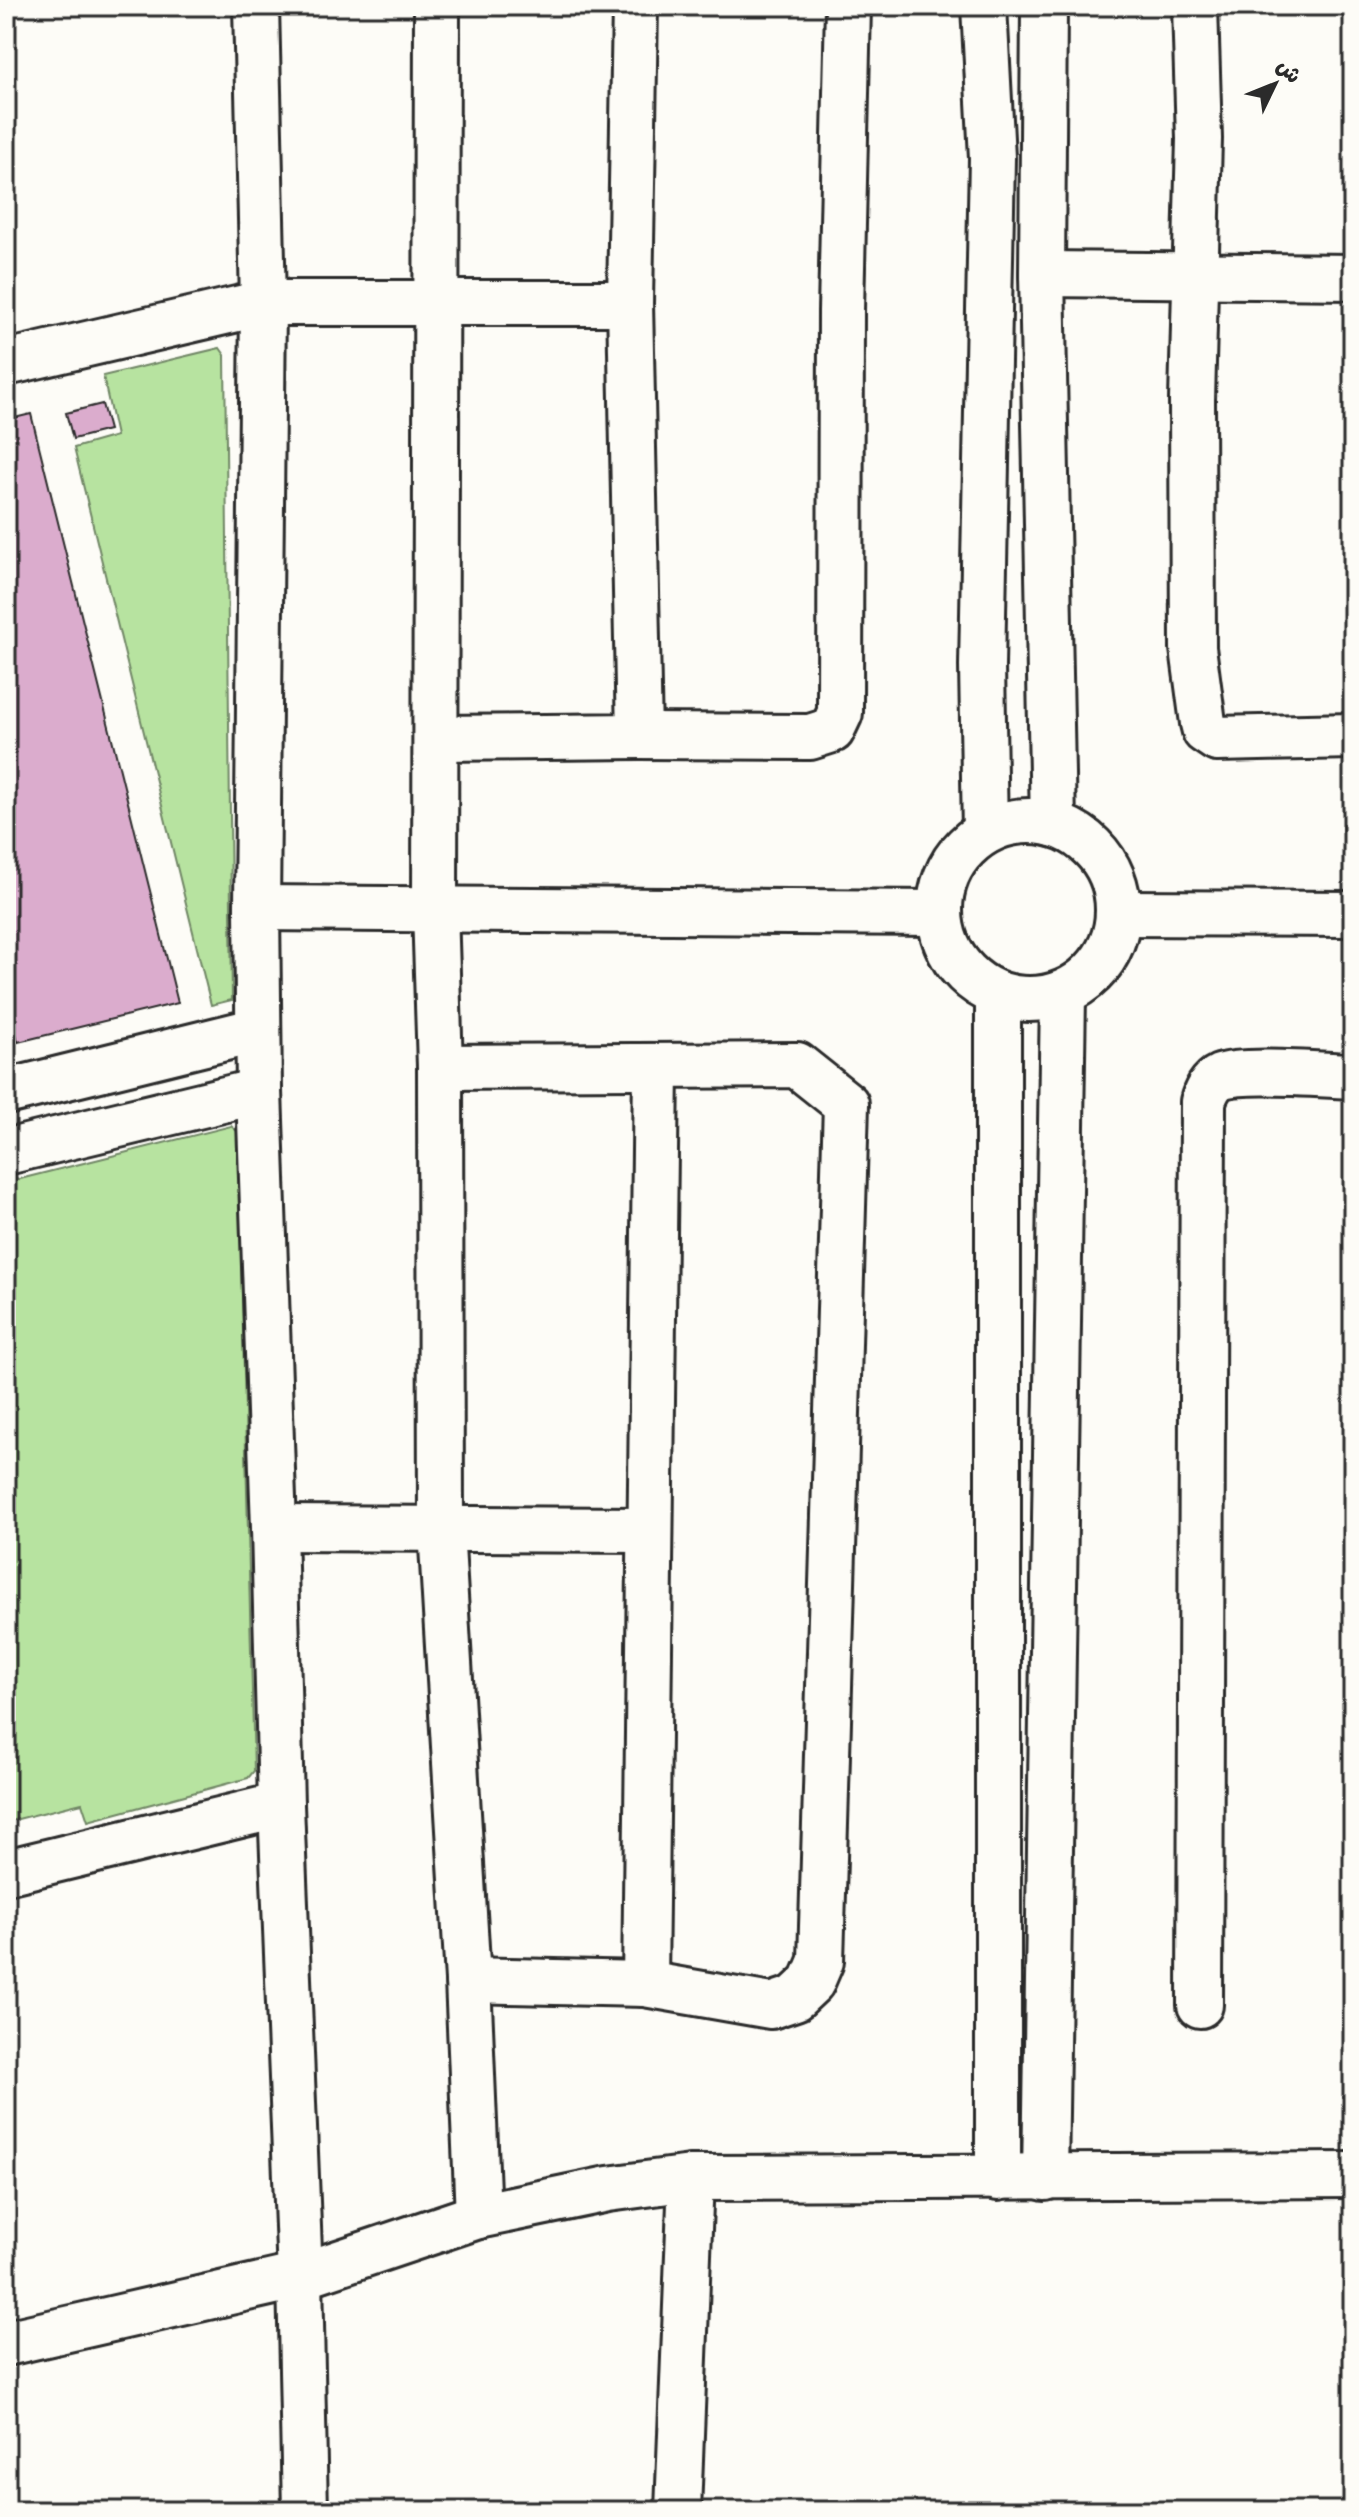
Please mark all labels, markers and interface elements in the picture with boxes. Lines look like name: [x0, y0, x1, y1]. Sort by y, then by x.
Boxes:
north arrow: [1235, 44, 1315, 124]
text: ش: [1269, 52, 1308, 91]

